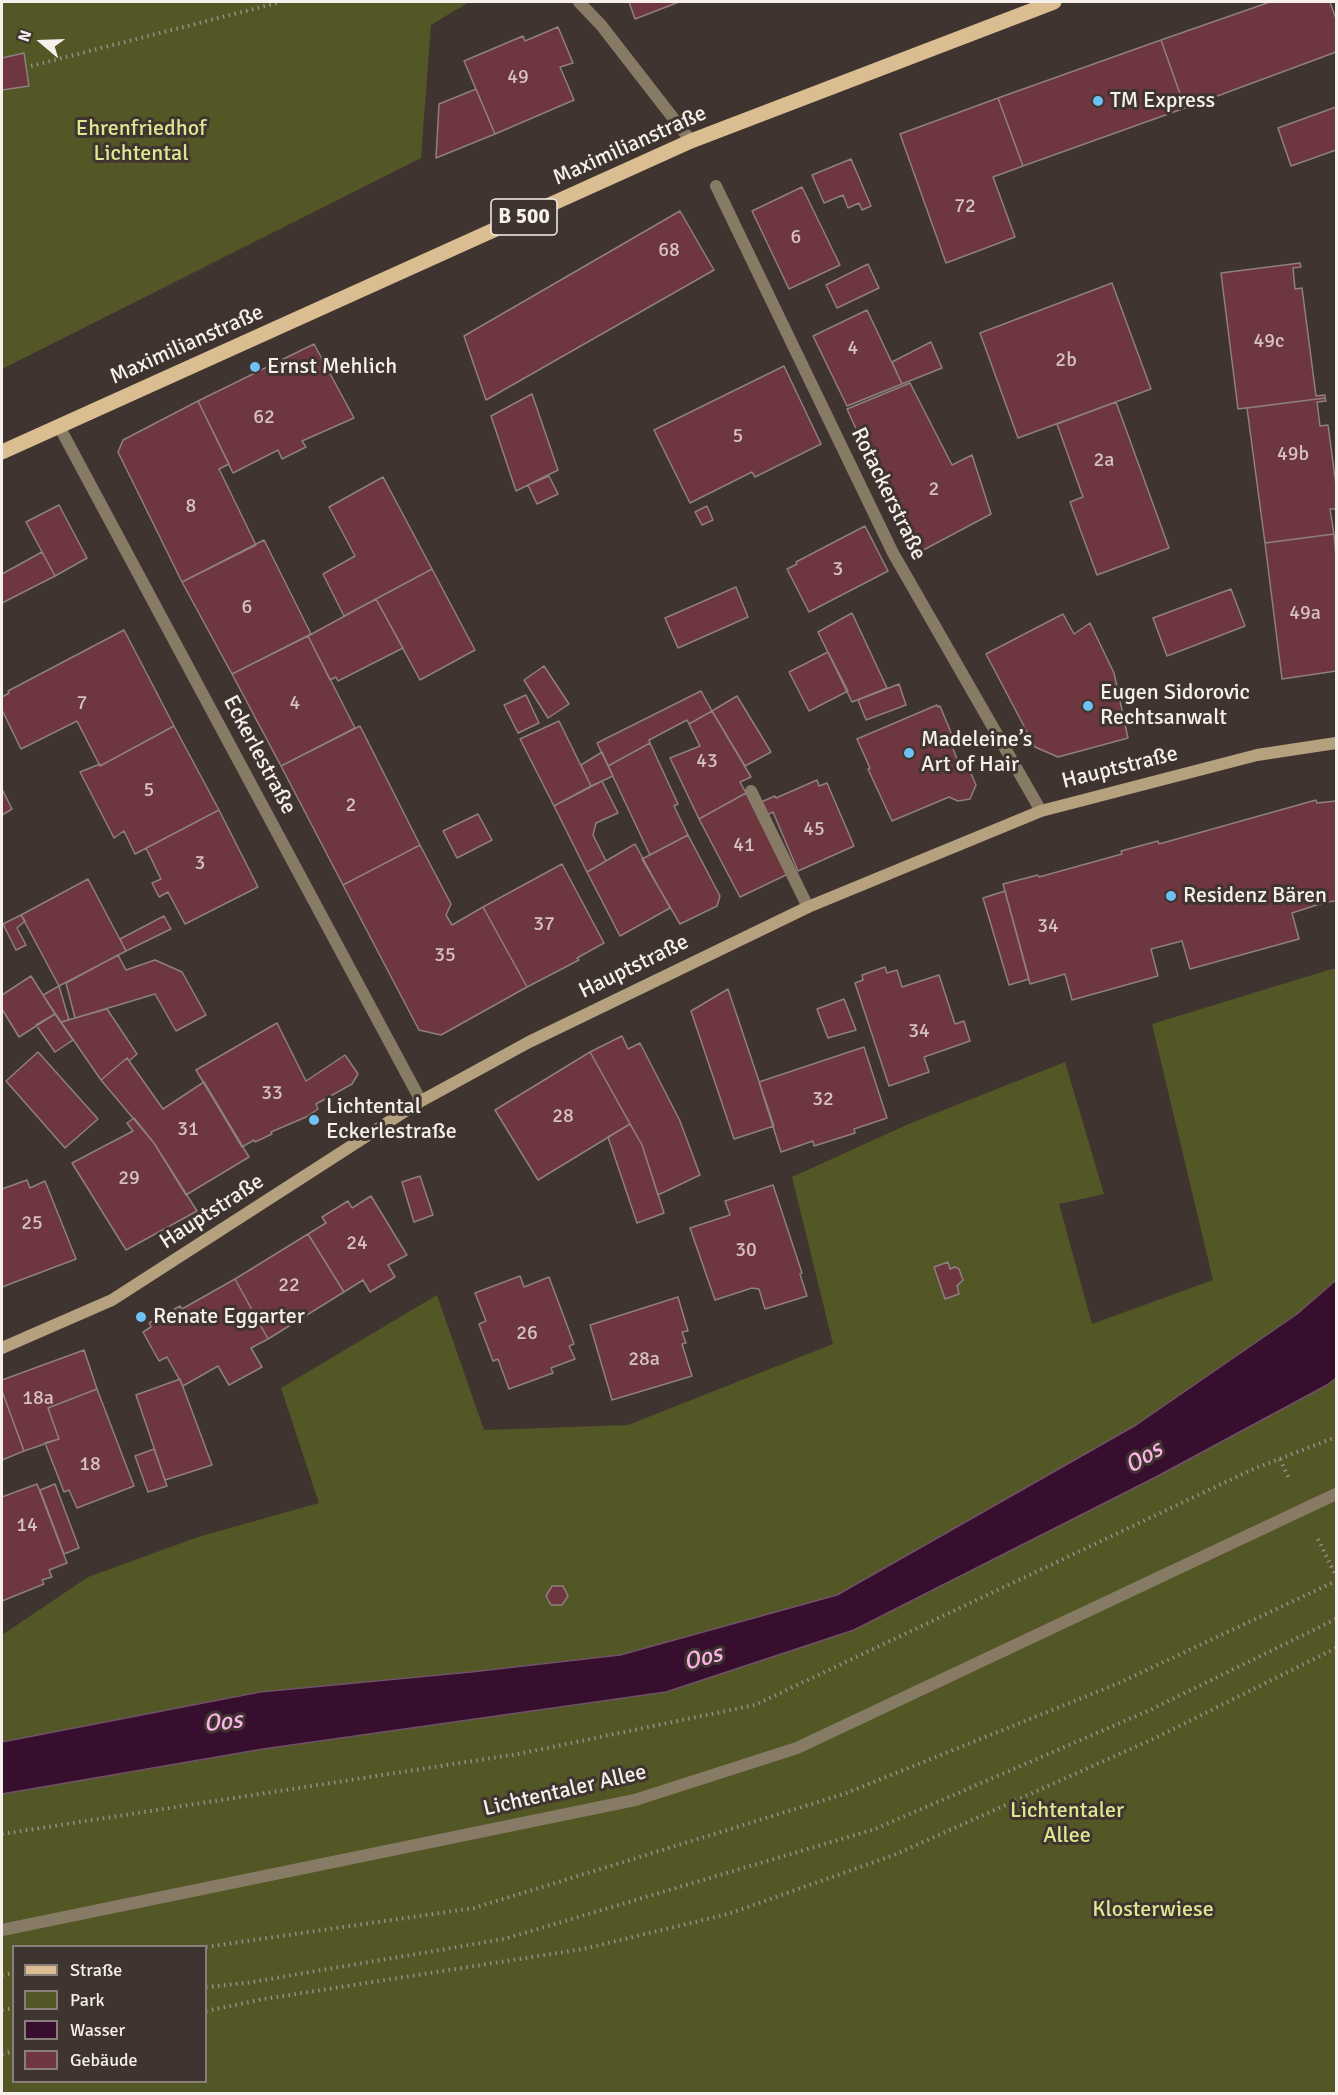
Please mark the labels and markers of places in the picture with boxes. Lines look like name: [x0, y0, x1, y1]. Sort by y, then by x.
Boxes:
place label: TM Express: [1110, 88, 1215, 114]
marker: TM Express: [1091, 94, 1105, 108]
place label: Ernst Mehlich: [267, 354, 397, 380]
marker: Ernst Mehlich: [248, 360, 262, 374]
place label: Eugen Sidorovic Rechtsanwalt: [1100, 680, 1250, 732]
marker: Eugen Sidorovic Rechtsanwalt: [1081, 699, 1095, 713]
place label: Madeleine’s Art of Hair: [921, 727, 1032, 778]
marker: Madeleine’s Art of Hair: [902, 746, 916, 760]
place label: Residenz Bären: [1183, 883, 1327, 909]
marker: Residenz Bären: [1164, 889, 1178, 903]
place label: Lichtental Eckerlestraße: [326, 1094, 457, 1146]
marker: Lichtental Eckerlestraße: [307, 1113, 321, 1127]
place label: Renate Eggarter: [153, 1304, 305, 1330]
marker: Renate Eggarter: [134, 1310, 148, 1324]

